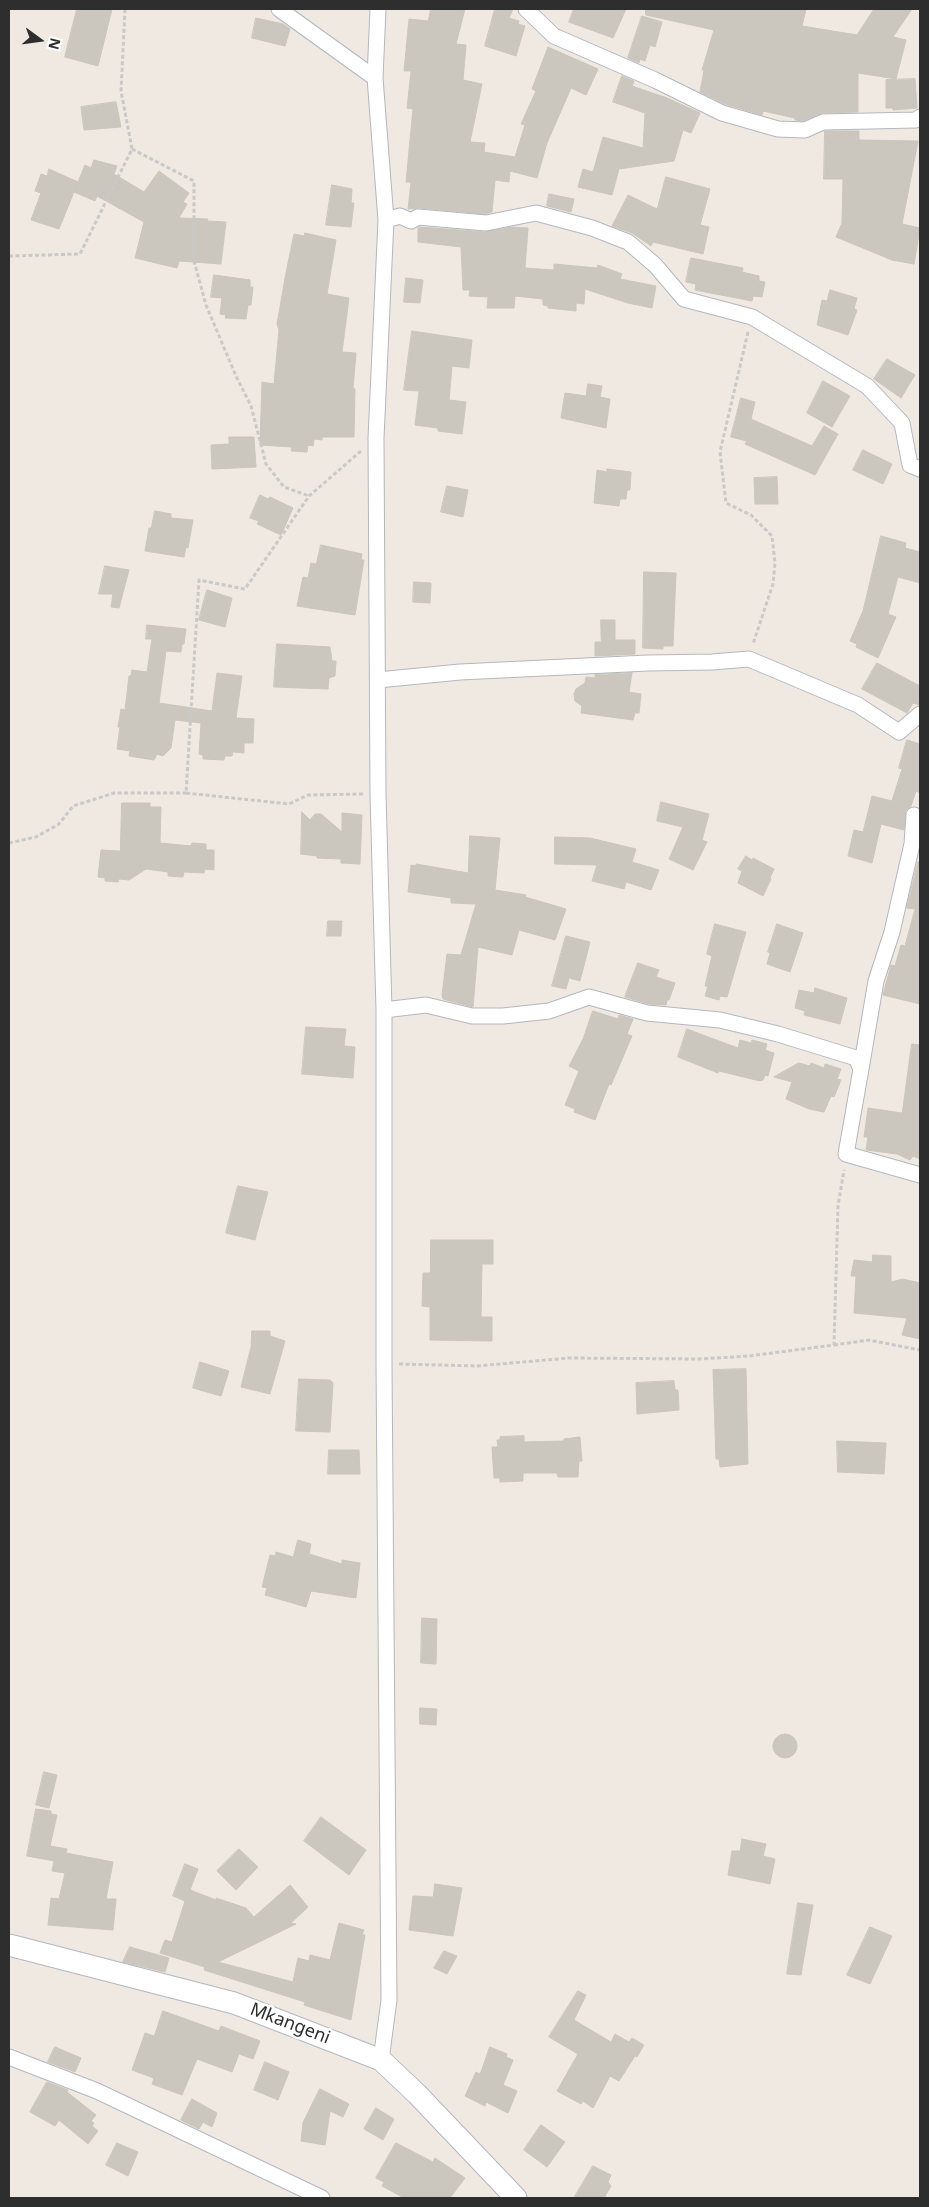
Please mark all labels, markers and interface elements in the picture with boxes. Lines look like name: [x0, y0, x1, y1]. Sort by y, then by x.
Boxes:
north arrow: [15, 15, 65, 65]
text: N: [44, 36, 66, 52]
street label: Mkangeni: [247, 1999, 333, 2049]

